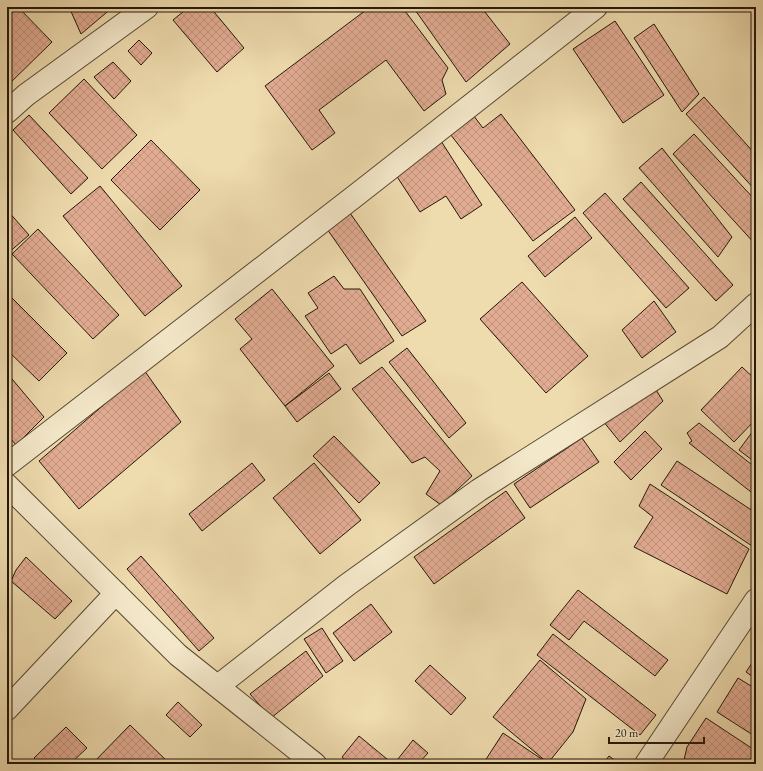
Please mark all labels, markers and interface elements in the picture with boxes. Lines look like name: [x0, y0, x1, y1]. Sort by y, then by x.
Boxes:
scale bar: [609, 719, 704, 745]
text: 20 m: [615, 725, 639, 741]

